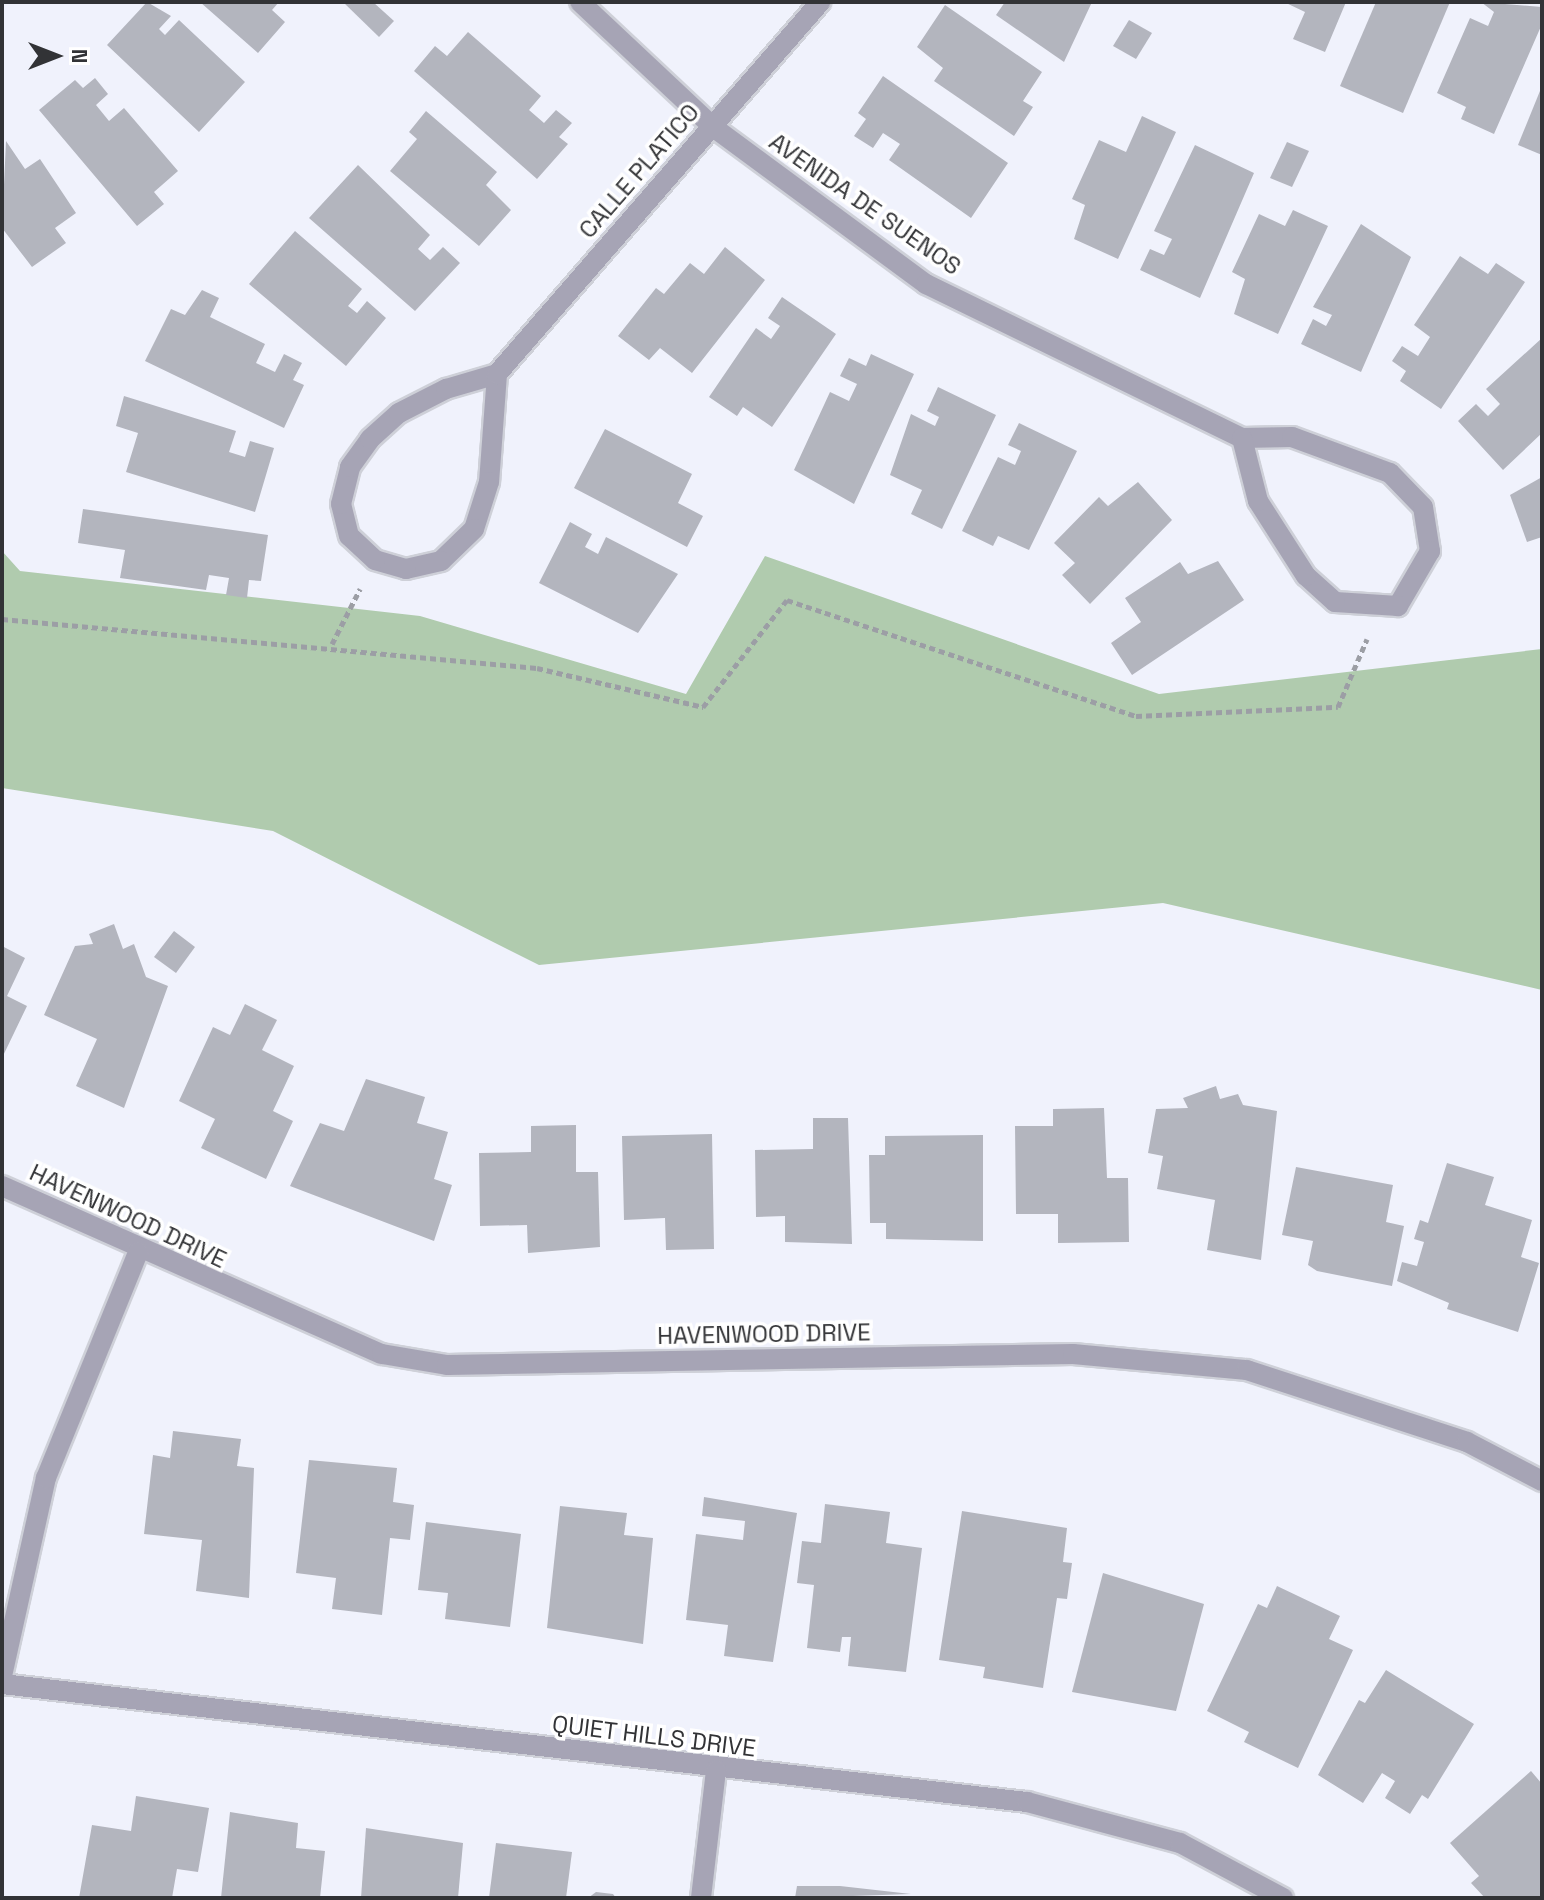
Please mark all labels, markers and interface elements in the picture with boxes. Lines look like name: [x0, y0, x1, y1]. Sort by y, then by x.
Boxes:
north arrow: [16, 16, 96, 96]
text: N: [66, 49, 94, 63]
street label: CALLE PLATICO: [573, 98, 705, 244]
street label: AVENIDA DE SUENOS: [764, 127, 966, 281]
street label: HAVENWOOD DRIVE: [25, 1158, 231, 1274]
street label: HAVENWOOD DRIVE: [657, 1318, 871, 1350]
street label: QUIET HILLS DRIVE: [550, 1709, 758, 1763]

